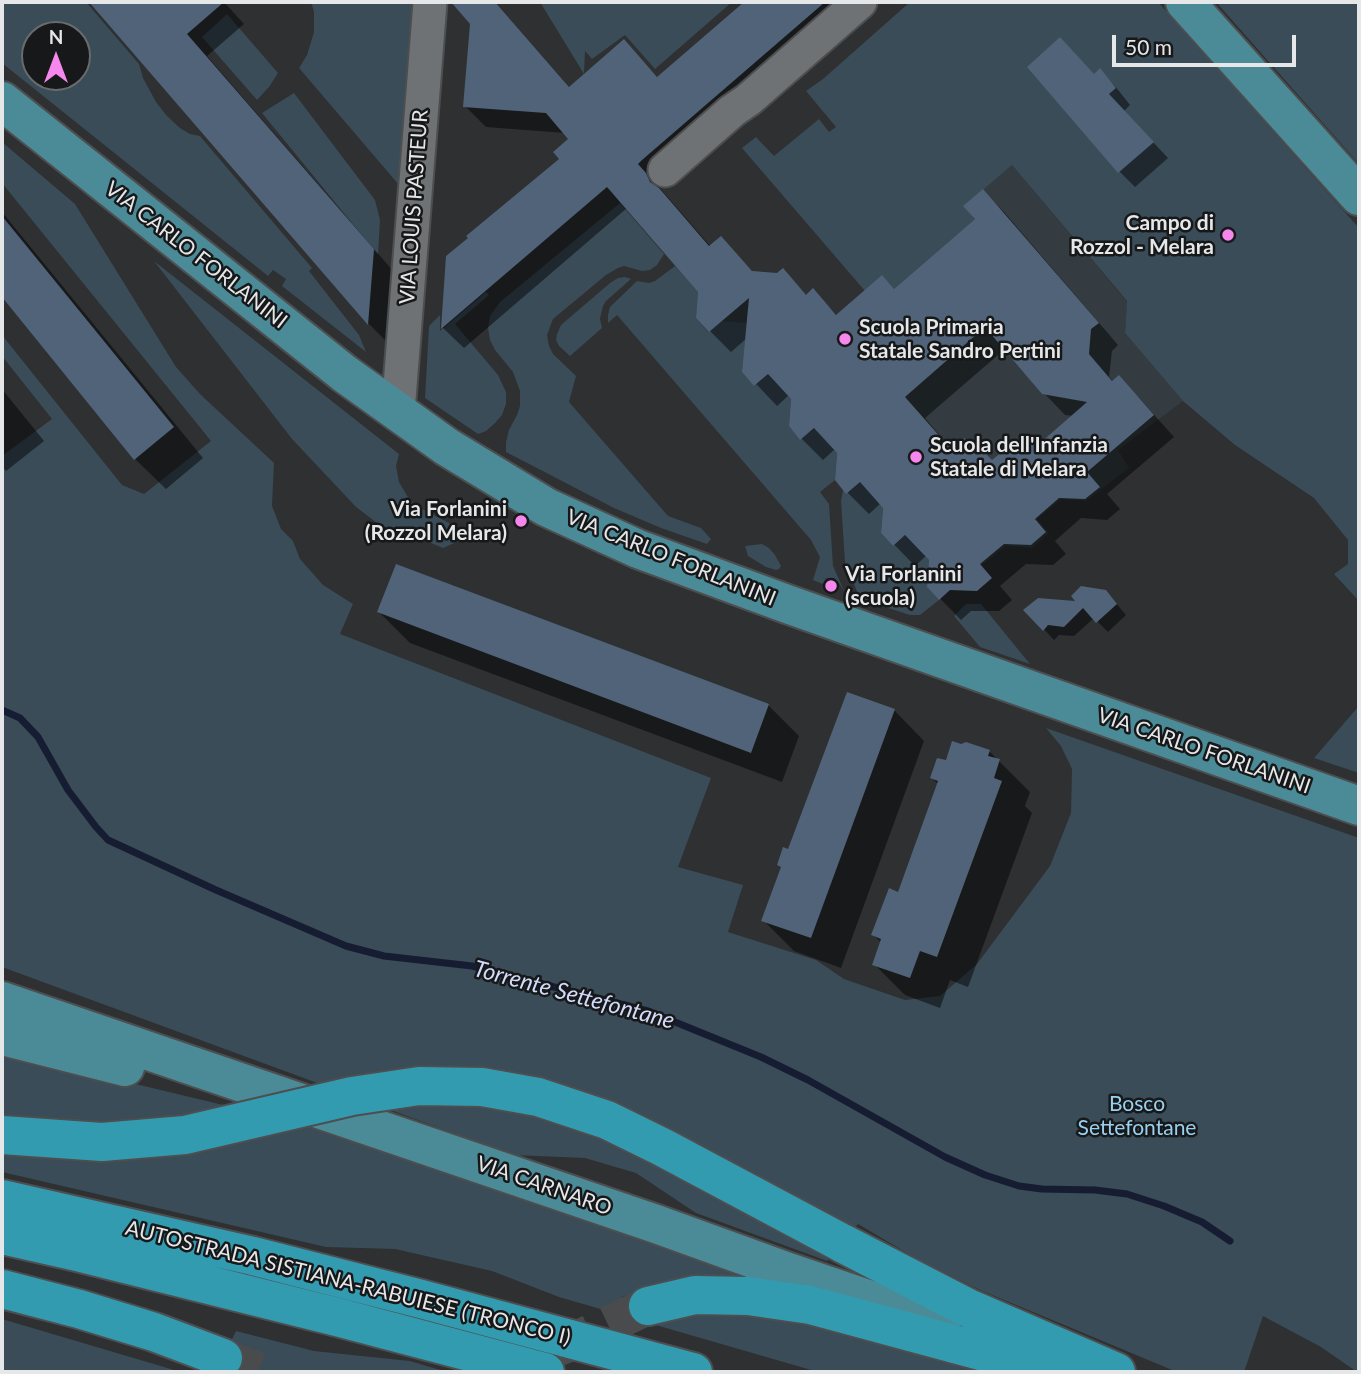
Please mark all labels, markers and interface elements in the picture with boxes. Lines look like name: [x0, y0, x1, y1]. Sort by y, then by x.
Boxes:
north arrow: [21, 21, 91, 91]
scale bar: [1116, 21, 1300, 65]
text: N: [49, 25, 63, 48]
text: 50 m: [1125, 34, 1172, 59]
street label: VIA LOUIS PASTEUR: [395, 109, 433, 305]
street label: VIA CARLO FORLANINI: [100, 176, 292, 334]
place label: Campo di Rozzol - Melara: [1070, 210, 1214, 260]
marker: Campo di Rozzol - Melara: [1220, 227, 1236, 243]
place label: Scuola Primaria Statale Sandro Pertini: [859, 314, 1061, 364]
marker: Scuola Primaria Statale Sandro Pertini: [837, 331, 853, 347]
place label: Scuola dell'Infanzia Statale di Melara: [930, 432, 1108, 482]
marker: Scuola dell'Infanzia Statale di Melara: [908, 449, 924, 465]
place label: Via Forlanini (Rozzol Melara): [365, 496, 507, 546]
street label: VIA CARLO FORLANINI: [562, 504, 780, 612]
marker: Via Forlanini (Rozzol Melara): [513, 513, 529, 529]
place label: Via Forlanini (scuola): [845, 561, 962, 611]
marker: Via Forlanini (scuola): [823, 578, 839, 594]
street label: VIA CARLO FORLANINI: [1094, 703, 1314, 799]
water label: Torrente Settefontane: [471, 955, 677, 1035]
park label: Bosco Settefontane: [1078, 1091, 1196, 1141]
street label: VIA CARNARO: [473, 1151, 615, 1221]
street label: AUTOSTRADA SISTIANA-RABUIESE (TRONCO I): [123, 1215, 573, 1351]

